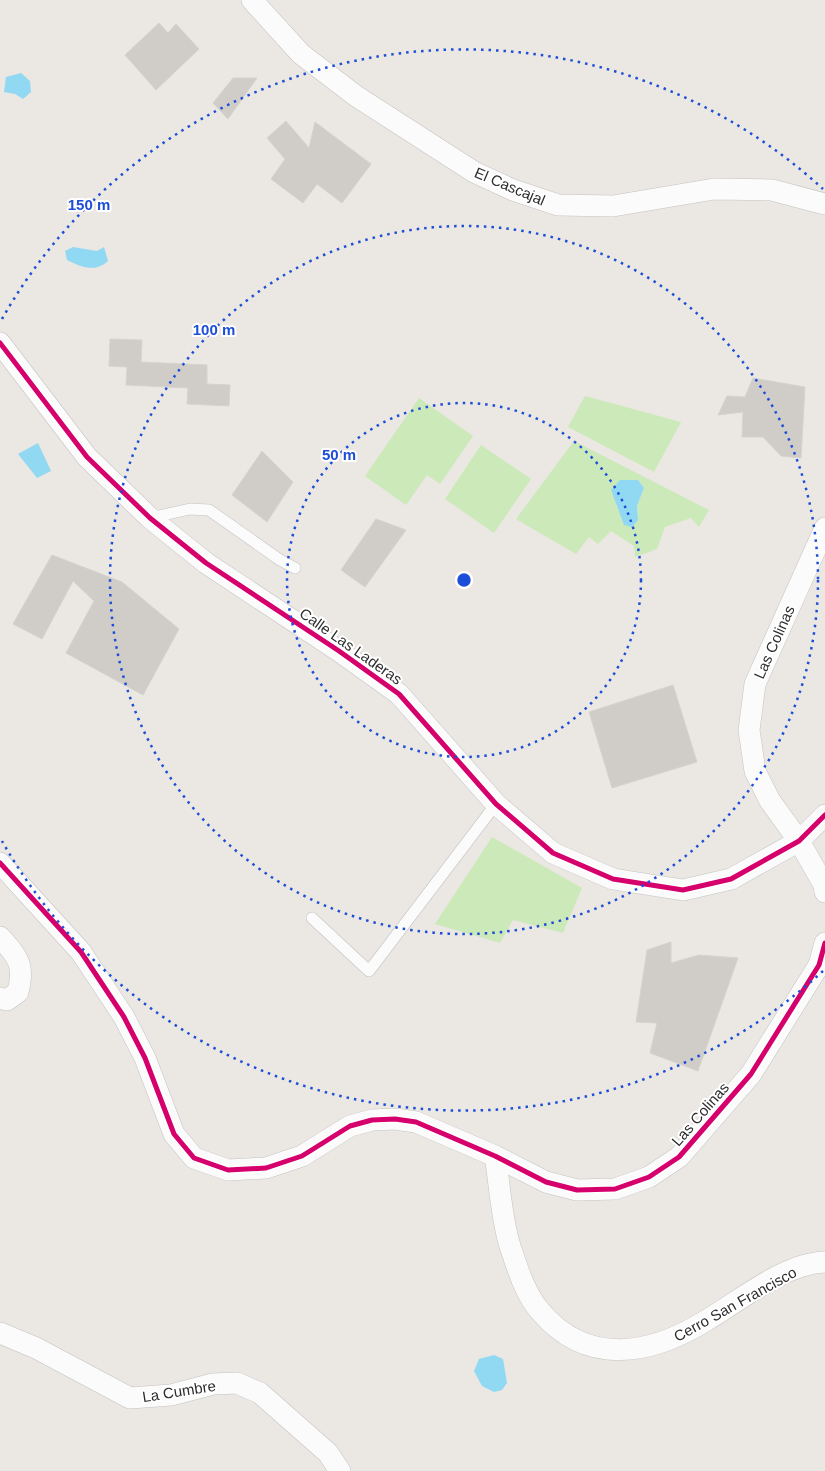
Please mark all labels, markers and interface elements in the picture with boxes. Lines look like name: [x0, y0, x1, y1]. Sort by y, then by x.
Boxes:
street label: El Cascajal: [472, 164, 548, 208]
text: 150 m: [68, 196, 110, 213]
text: 100 m: [193, 321, 235, 338]
text: 50 m: [322, 446, 356, 463]
centre of rings: [455, 571, 473, 589]
street label: Las Colinas: [750, 603, 798, 681]
street label: Calle Las Laderas: [297, 604, 405, 688]
street label: Las Colinas: [668, 1079, 732, 1149]
street label: Cerro San Francisco: [671, 1263, 799, 1345]
street label: La Cumbre: [141, 1377, 217, 1405]

